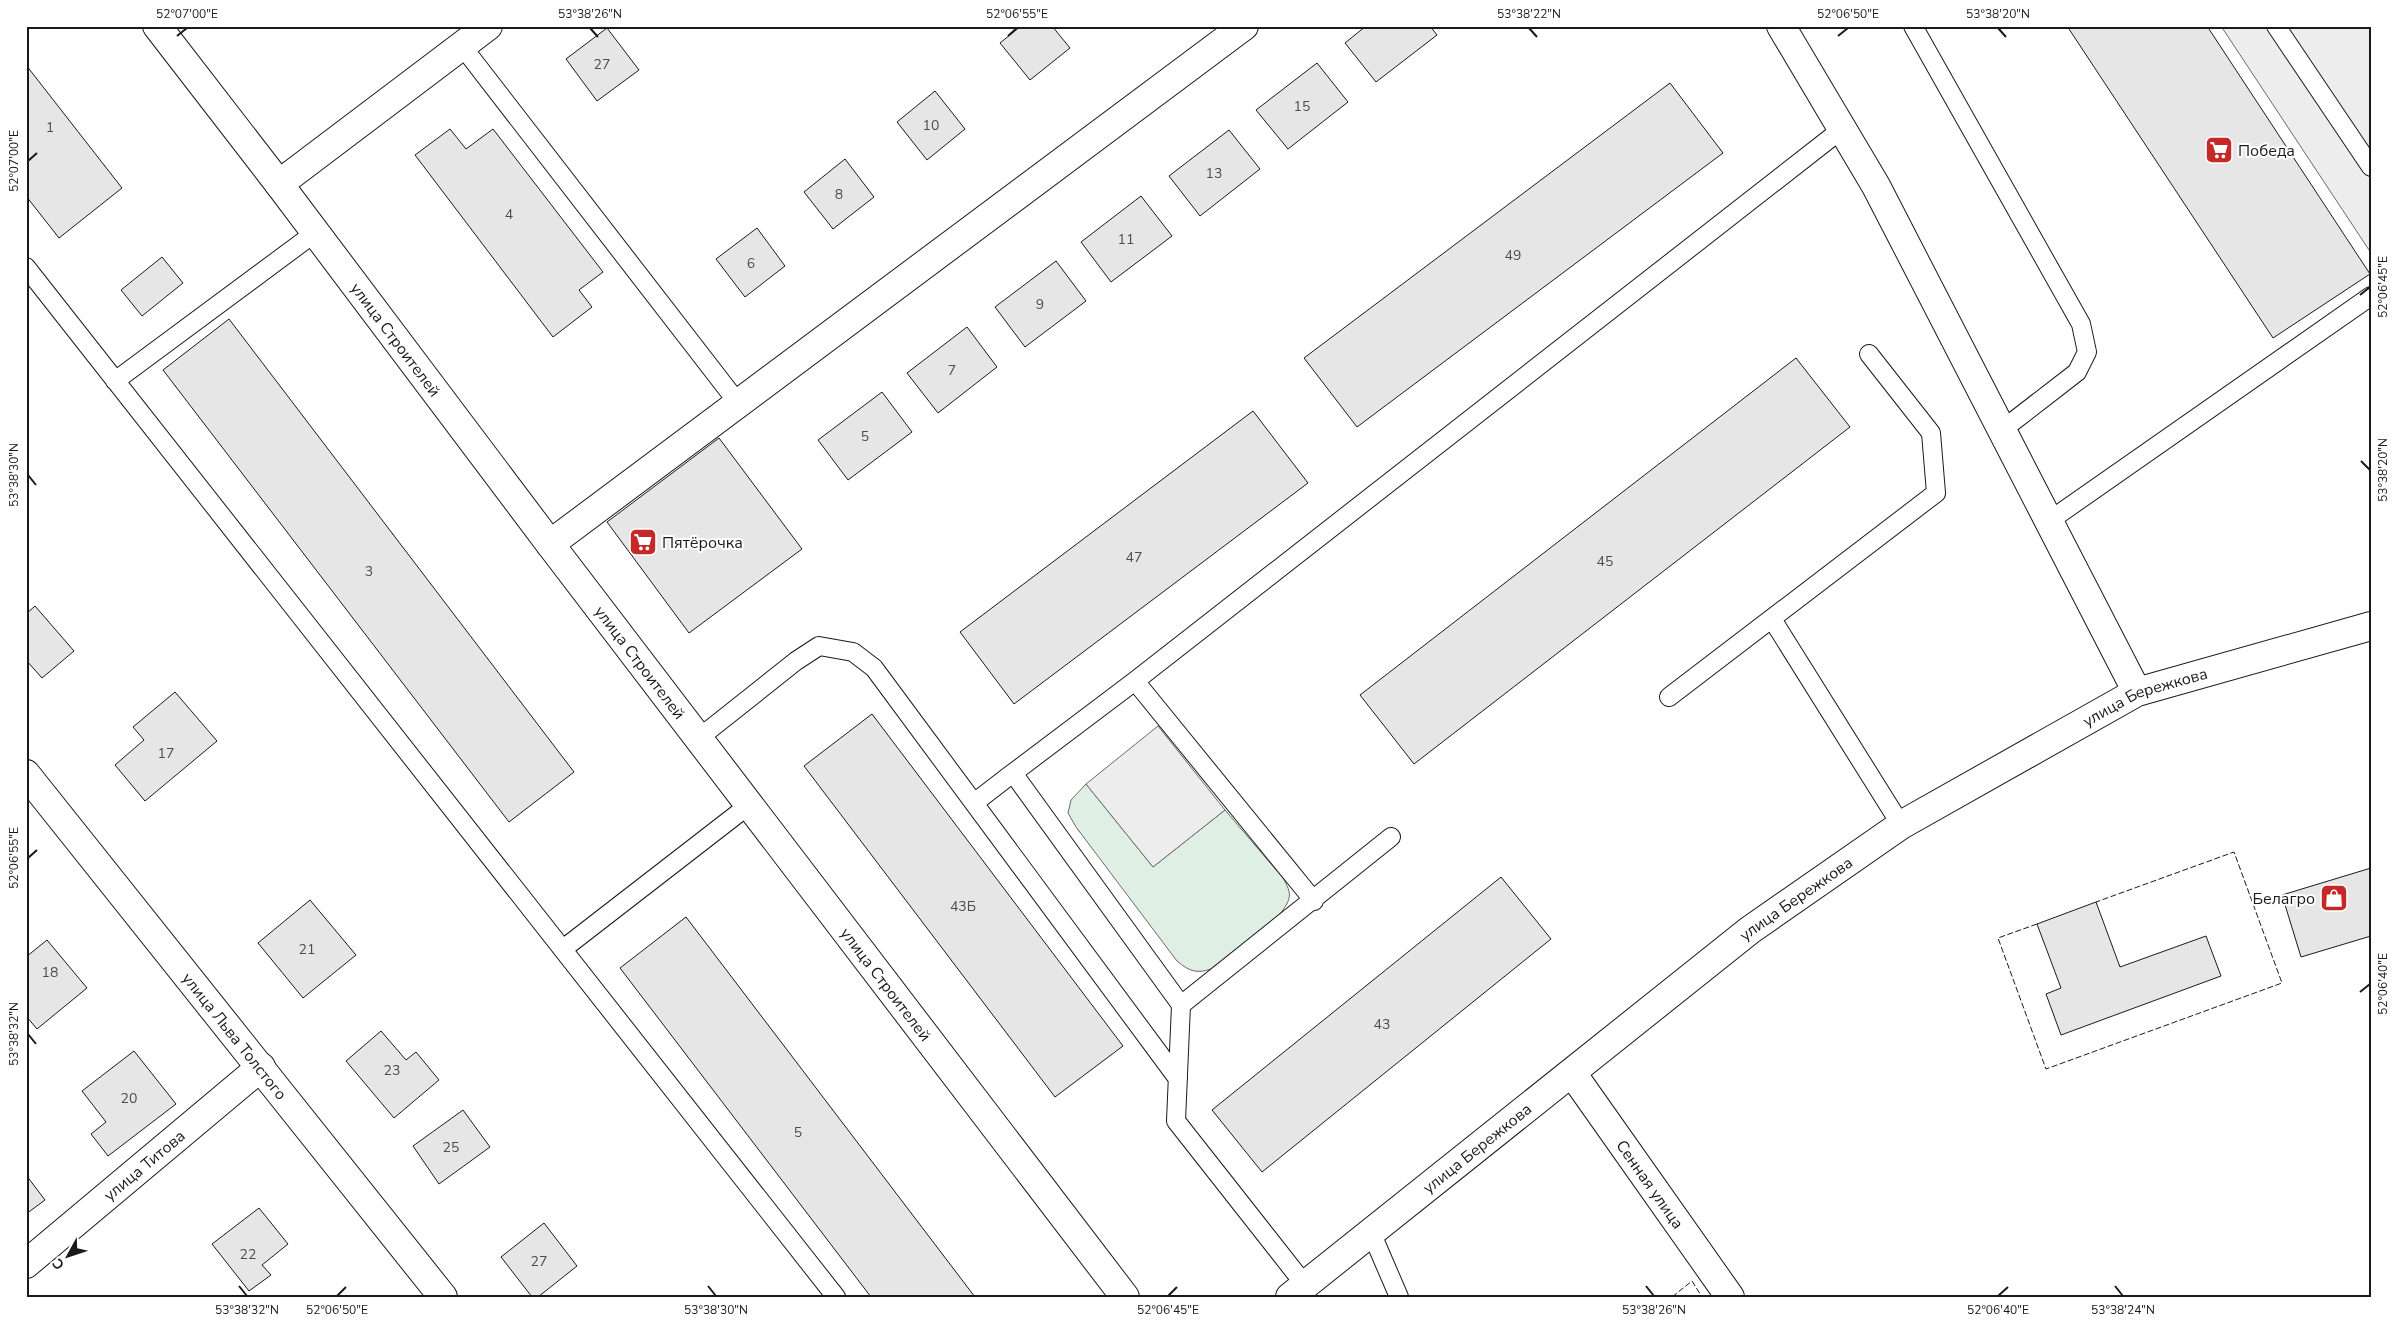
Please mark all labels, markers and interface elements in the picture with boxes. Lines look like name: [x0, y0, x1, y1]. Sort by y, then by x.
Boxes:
text: 52°07'00"E: [156, 6, 218, 22]
text: 53°38'26"N: [558, 6, 622, 22]
text: 52°06'55"E: [986, 6, 1048, 22]
text: 53°38'22"N: [1497, 6, 1561, 22]
text: 52°06'50"E: [1817, 6, 1879, 22]
text: 53°38'20"N: [1966, 6, 2030, 22]
house number: 27: [594, 55, 610, 74]
house number: 15: [1294, 97, 1310, 116]
house number: 10: [923, 116, 939, 135]
house number: 1: [46, 118, 54, 137]
text: 52°07'00"E: [6, 130, 22, 192]
supermarket icon: Победа: [2204, 135, 2234, 165]
place label: Победа: [2238, 140, 2295, 162]
house number: 13: [1206, 164, 1222, 183]
house number: 8: [835, 185, 843, 204]
house number: 4: [505, 205, 513, 224]
house number: 11: [1118, 230, 1134, 249]
house number: 49: [1505, 246, 1521, 265]
house number: 6: [747, 254, 755, 273]
text: 52°06'45"E: [2375, 256, 2391, 318]
street label: улица Строителей: [345, 278, 445, 401]
house number: 9: [1036, 295, 1044, 314]
house number: 7: [948, 361, 956, 380]
house number: 5: [861, 427, 869, 446]
text: 53°38'20"N: [2375, 438, 2391, 502]
text: 53°38'30"N: [6, 443, 22, 507]
supermarket icon: Пятёрочка: [628, 527, 658, 557]
place label: Пятёрочка: [662, 532, 743, 554]
house number: 47: [1126, 548, 1142, 567]
house number: 45: [1597, 552, 1613, 571]
house number: 3: [365, 562, 373, 581]
street label: улица Строителей: [589, 601, 690, 724]
street label: улица Бережкова: [2079, 663, 2210, 732]
house number: 17: [158, 744, 174, 763]
text: 52°06'55"E: [6, 827, 22, 889]
street label: улица Бережкова: [1735, 852, 1857, 946]
shop icon: Белагро: [2319, 883, 2349, 913]
place label: Белагро: [2252, 888, 2315, 910]
house number: 43Б: [950, 897, 976, 916]
street label: улица Строителей: [835, 923, 936, 1046]
house number: 21: [299, 940, 315, 959]
text: 52°06'40"E: [2375, 953, 2391, 1015]
house number: 18: [42, 963, 58, 982]
street label: улица Льва Толстого: [177, 968, 292, 1105]
text: 53°38'32"N: [6, 1002, 22, 1066]
house number: 43: [1374, 1015, 1390, 1034]
house number: 23: [384, 1061, 400, 1080]
house number: 20: [121, 1089, 137, 1108]
street label: улица Бережкова: [1418, 1098, 1537, 1199]
house number: 5: [794, 1123, 802, 1142]
street label: улица Титова: [99, 1125, 190, 1206]
street label: Сенная улица: [1611, 1136, 1689, 1234]
house number: 25: [443, 1138, 459, 1157]
north arrow: [42, 1230, 92, 1280]
house number: 22: [240, 1245, 256, 1264]
house number: 27: [531, 1252, 547, 1271]
text: С: [48, 1254, 69, 1274]
text: 53°38'32"N: [215, 1302, 279, 1318]
text: 52°06'50"E: [306, 1302, 368, 1318]
text: 53°38'30"N: [684, 1302, 748, 1318]
text: 52°06'45"E: [1137, 1302, 1199, 1318]
text: 53°38'26"N: [1622, 1302, 1686, 1318]
text: 52°06'40"E: [1967, 1302, 2029, 1318]
text: 53°38'24"N: [2091, 1302, 2155, 1318]

